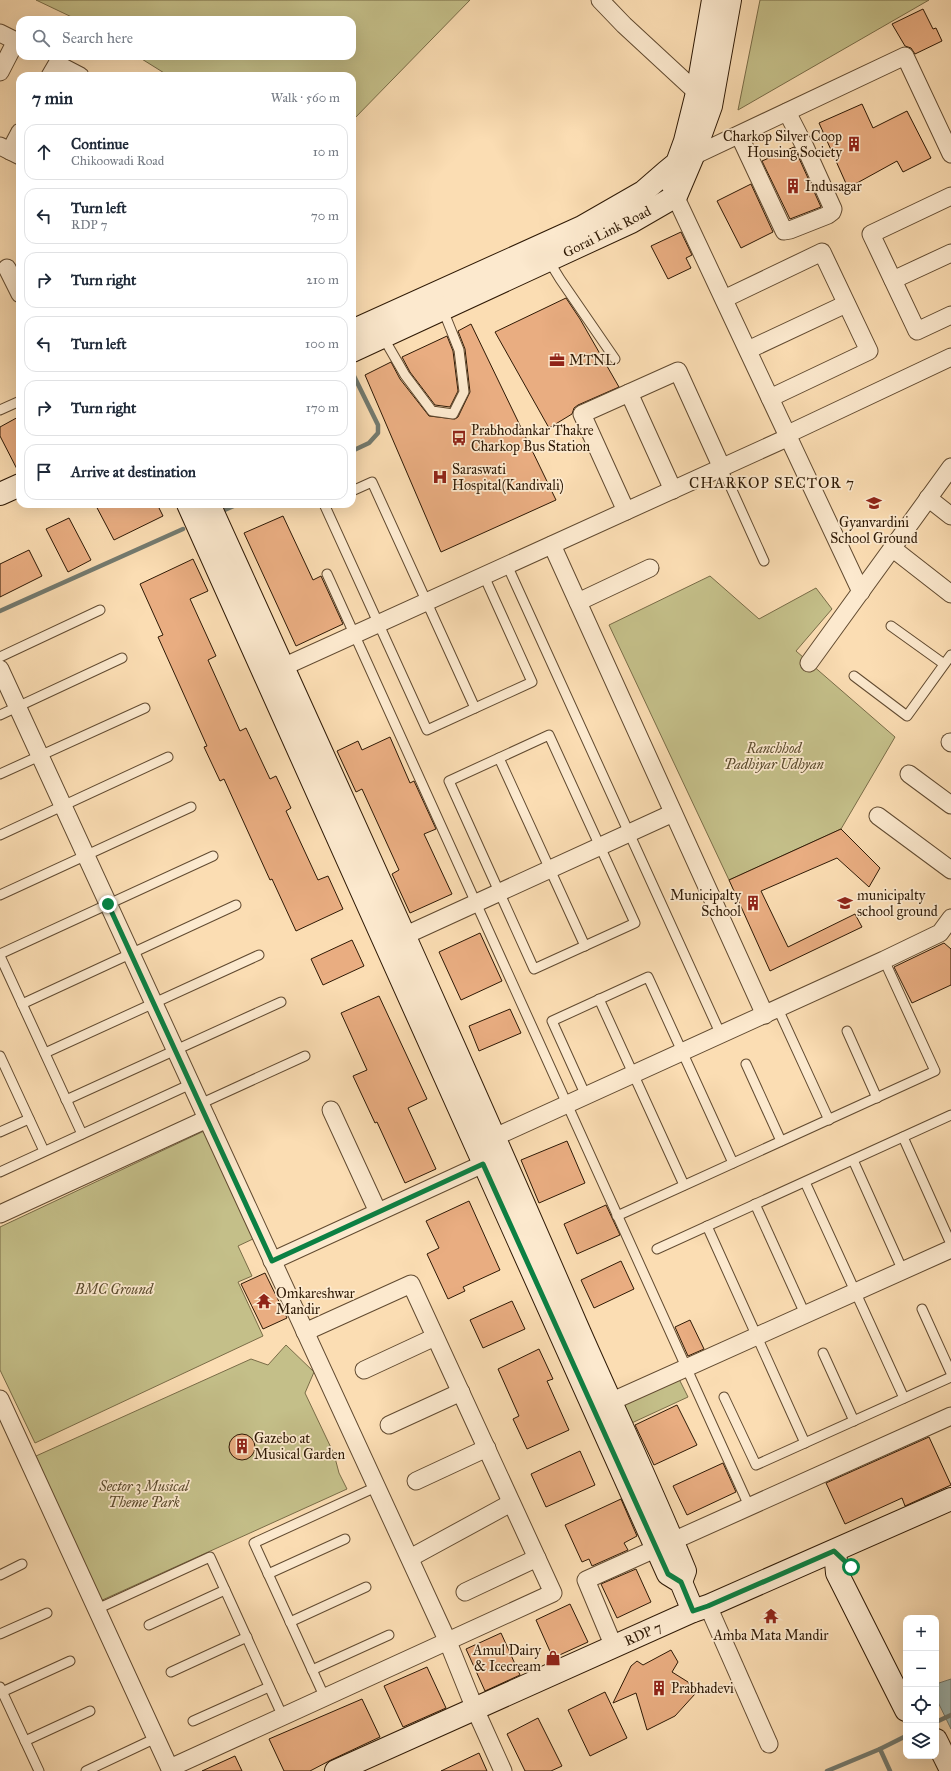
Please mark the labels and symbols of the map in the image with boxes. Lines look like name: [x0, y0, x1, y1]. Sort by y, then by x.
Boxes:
place label: Charkop Silver Coop Housing Society: [723, 128, 842, 161]
building icon: Charkop Silver Coop Housing Society: [845, 135, 863, 153]
building icon: Indusagar: [784, 177, 802, 195]
place label: Indusagar: [805, 178, 863, 195]
street label: Gorai Link Road: [560, 203, 654, 261]
office icon: MTNL: [548, 351, 566, 369]
place label: MTNL: [569, 352, 616, 369]
place label: Prabhodankar Thakre Charkop Bus Station: [471, 422, 594, 455]
bus stop icon: Prabhodankar Thakre Charkop Bus Station: [450, 429, 468, 447]
place label: Saraswati Hospital(Kandivali): [452, 461, 564, 495]
hospital icon: Saraswati Hospital(Kandivali): [431, 468, 449, 486]
district label: CHARKOP SECTOR 7: [689, 474, 855, 492]
school or university icon: Gyanvardini School Ground: [865, 494, 883, 512]
place label: Gyanvardini School Ground: [830, 514, 918, 547]
park label: Ranchhod Padhiyar Udhyan: [724, 740, 825, 773]
place label: Municipalty School: [670, 887, 741, 920]
place label: municipalty school ground: [857, 887, 938, 920]
building icon: Municipalty School: [744, 894, 762, 912]
school or university icon: municipalty school ground: [836, 894, 854, 912]
route end: [99, 895, 117, 913]
park label: BMC Ground: [74, 1281, 155, 1298]
place label: Omkareshwar Mandir: [276, 1285, 356, 1318]
temple icon: Omkareshwar Mandir: [255, 1292, 273, 1310]
place label: Gazebo at Musical Garden: [254, 1430, 345, 1463]
building icon: Gazebo at Musical Garden: [233, 1437, 251, 1455]
park label: Sector 3 Musical Theme Park: [98, 1478, 190, 1511]
route start: [842, 1558, 860, 1576]
temple icon: Amba Mata Mandir: [762, 1607, 780, 1625]
street label: RDP 7: [622, 1618, 664, 1650]
place label: Amba Mata Mandir: [712, 1627, 829, 1644]
place label: Amul Dairy & Icecream: [472, 1642, 541, 1675]
shop icon: Amul Dairy & Icecream: [544, 1649, 562, 1667]
building icon: Prabhadevi: [650, 1679, 668, 1697]
place label: Prabhadevi: [671, 1680, 734, 1697]

